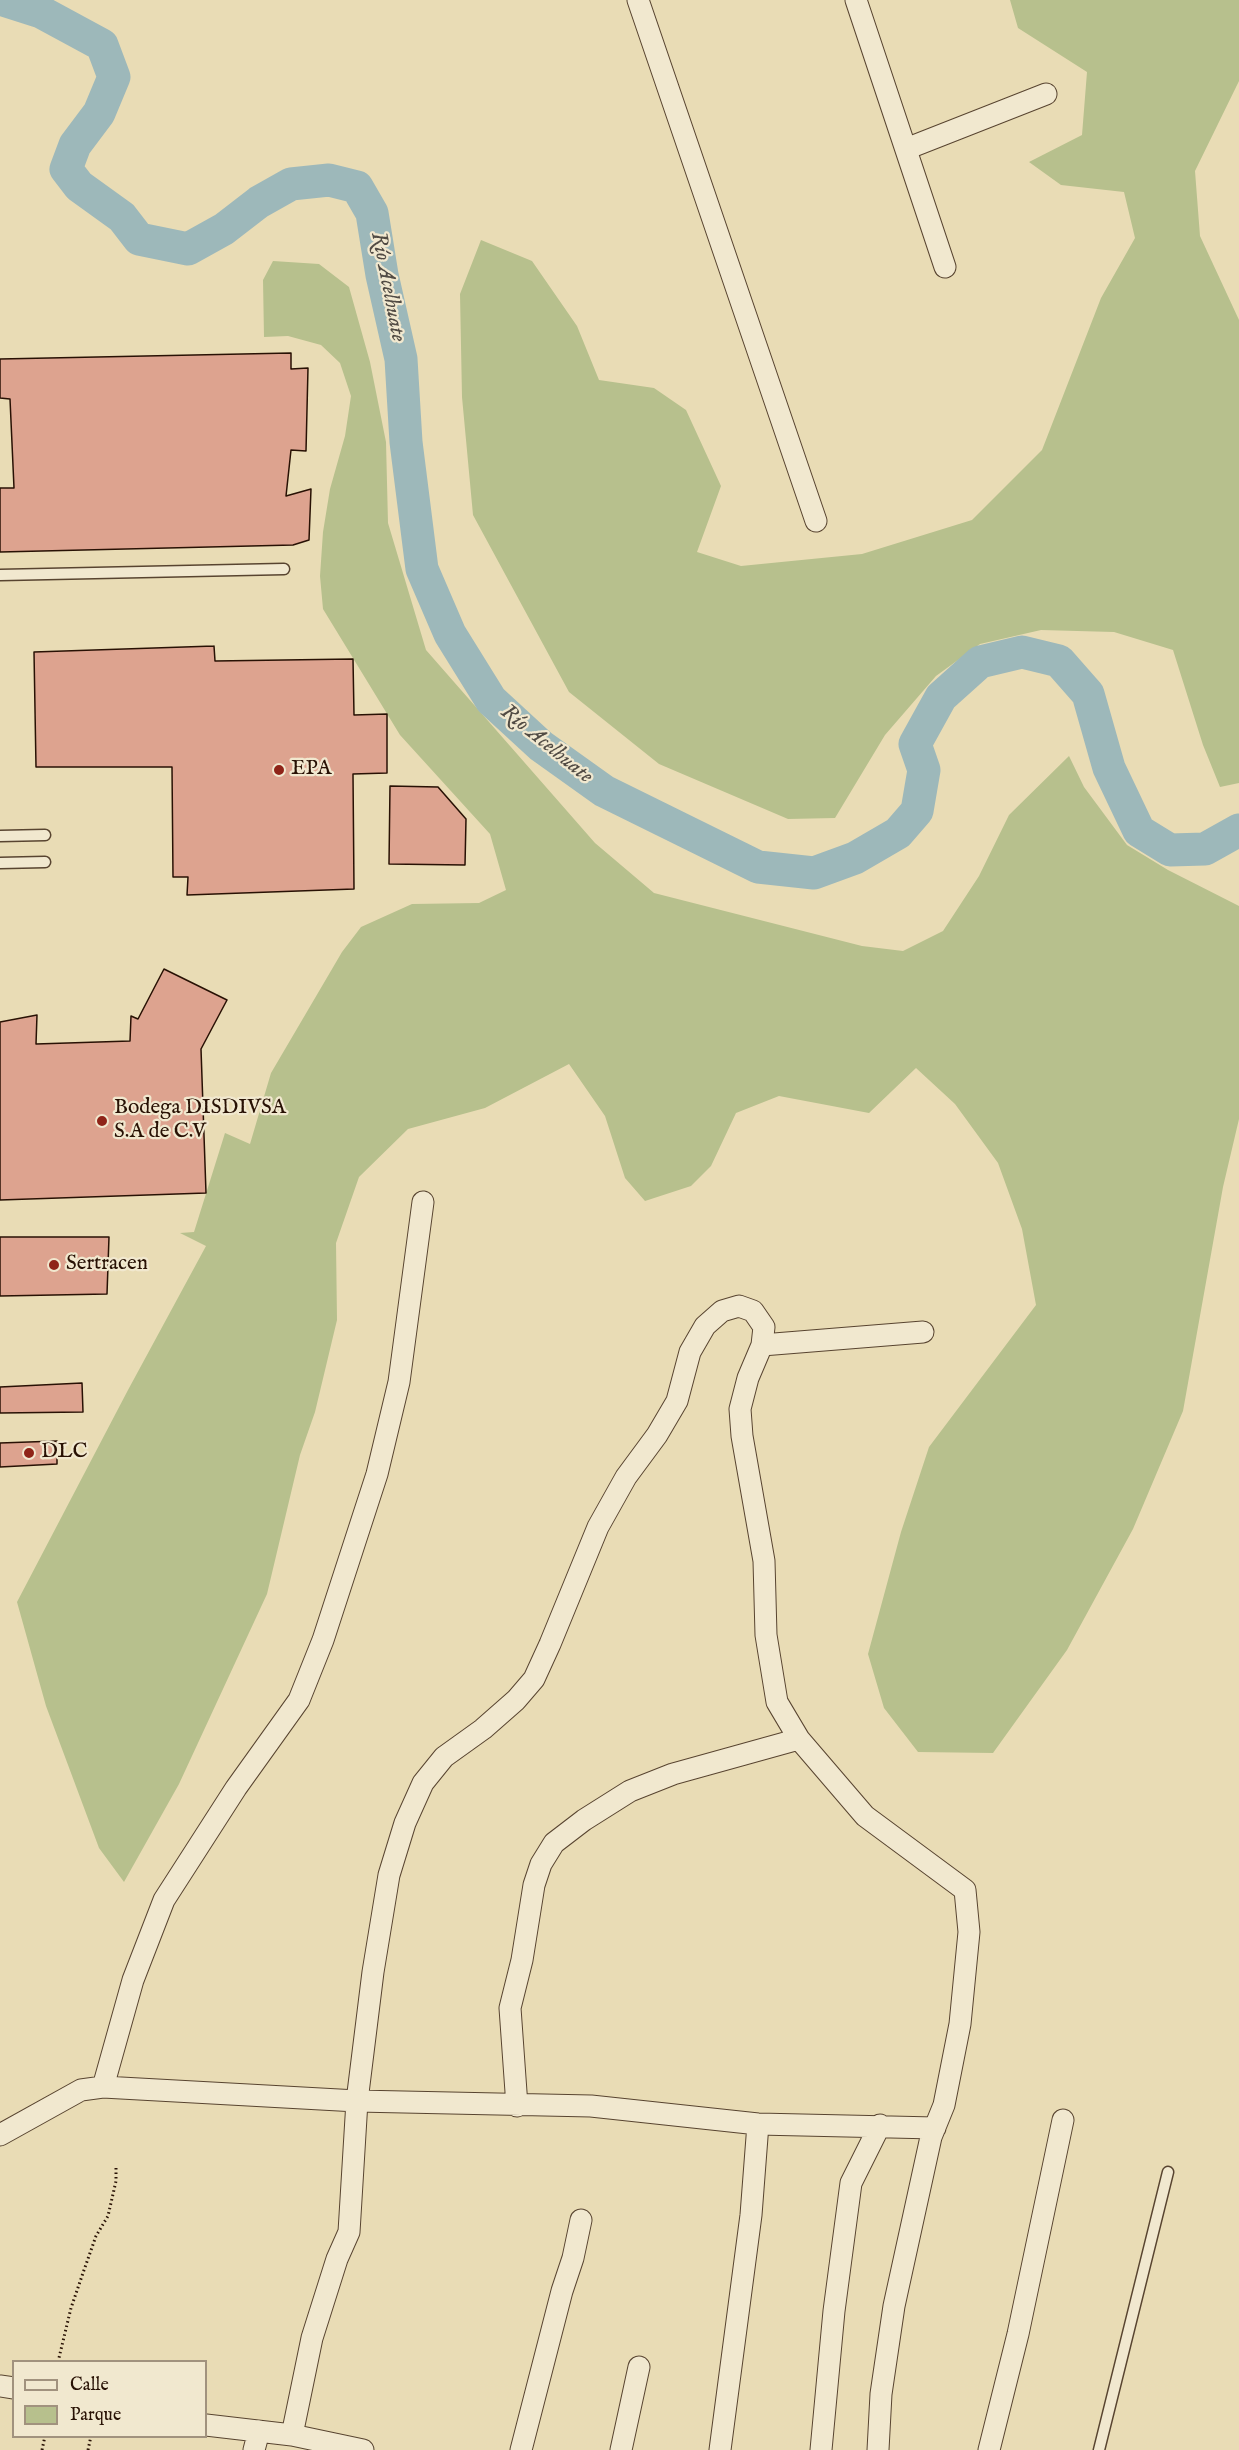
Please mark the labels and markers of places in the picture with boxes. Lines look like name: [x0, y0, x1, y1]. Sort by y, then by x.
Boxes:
place label: EPA: [291, 757, 331, 783]
marker: EPA: [272, 763, 286, 777]
place label: Bodega DISDIVSA S.A de C.V: [114, 1096, 286, 1146]
marker: Bodega DISDIVSA S.A de C.V: [95, 1114, 109, 1128]
place label: Sertracen: [66, 1252, 148, 1278]
marker: Sertracen: [47, 1258, 61, 1272]
place label: DLC: [41, 1440, 88, 1466]
marker: DLC: [22, 1446, 36, 1460]

